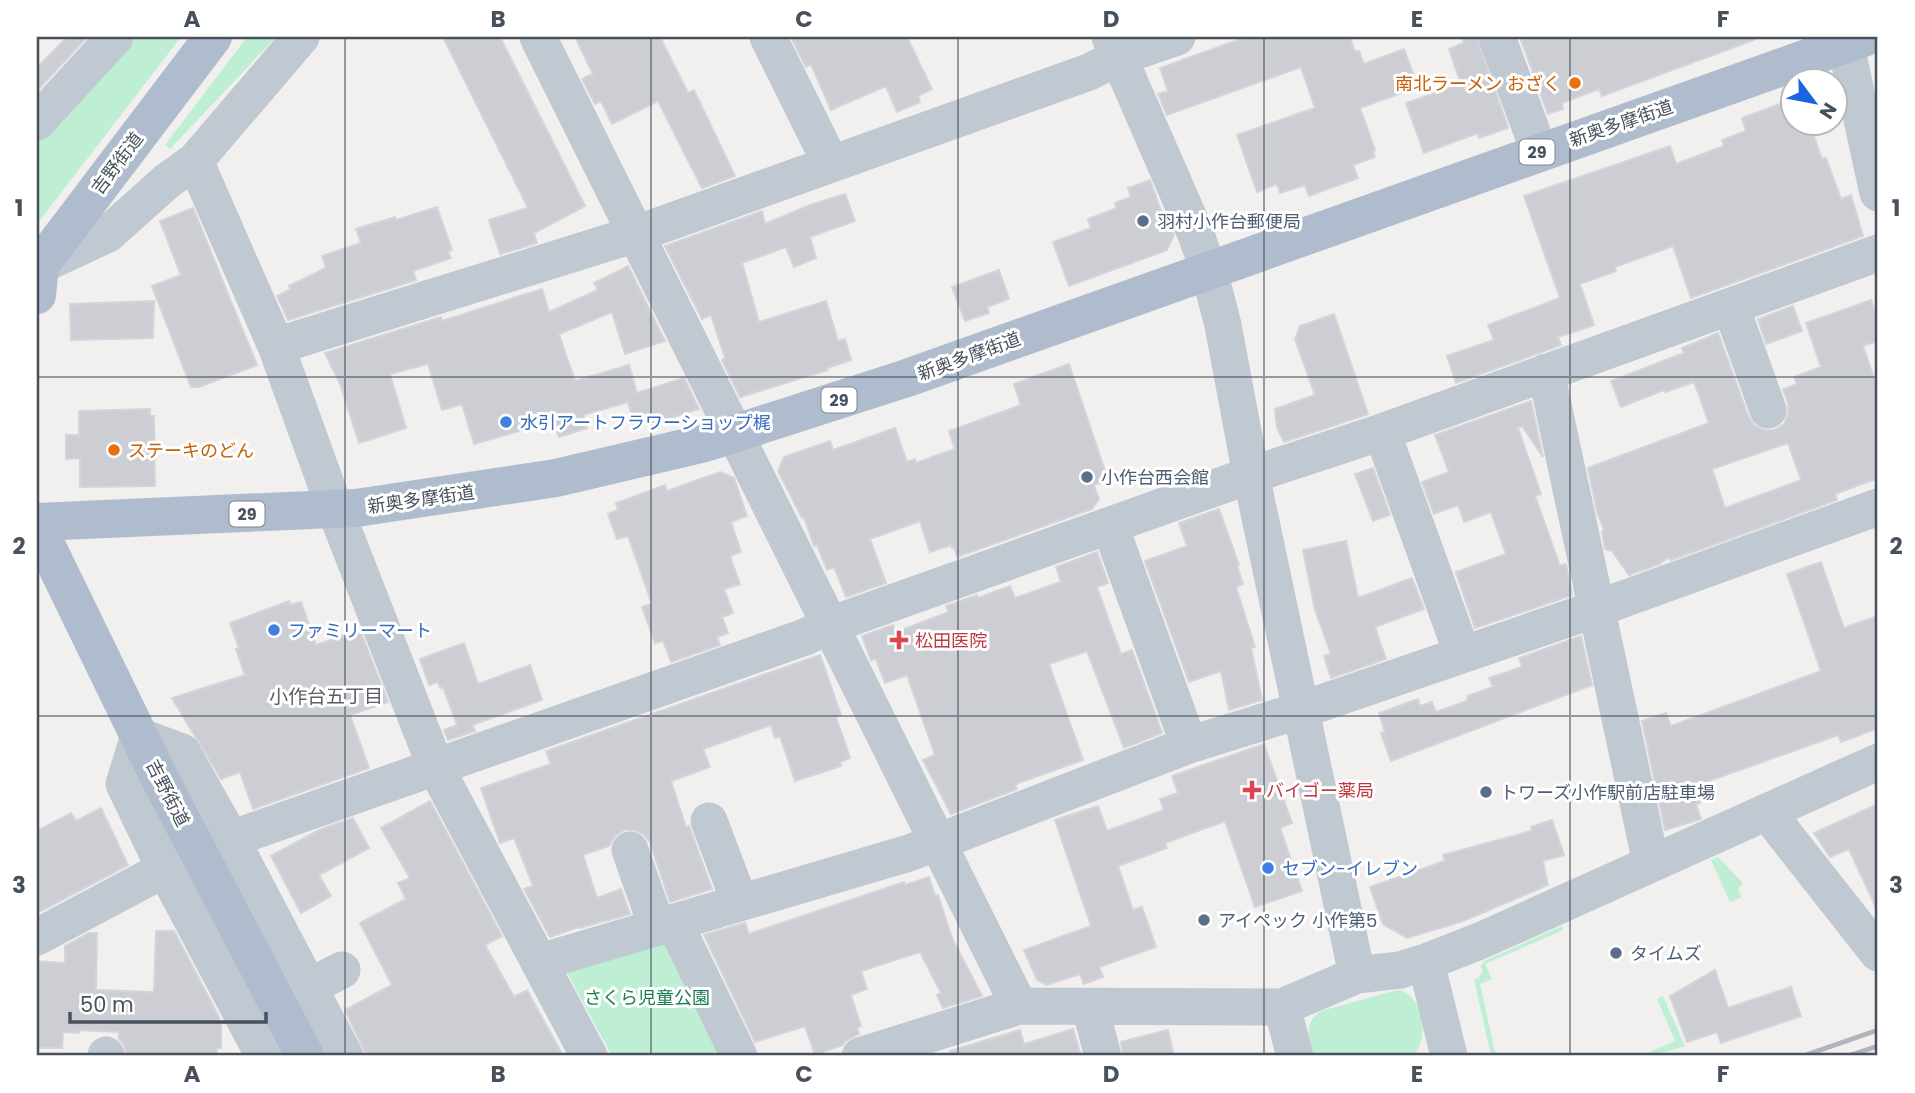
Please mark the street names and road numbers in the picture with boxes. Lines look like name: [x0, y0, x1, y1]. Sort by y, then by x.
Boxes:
street label: 新奥多摩街道: [1566, 94, 1676, 152]
street label: 吉野街道: [85, 127, 149, 199]
road number: 29: [1520, 140, 1554, 164]
street label: 新奥多摩街道: [914, 326, 1024, 386]
road number: 29: [822, 388, 856, 412]
street label: 新奥多摩街道: [366, 479, 476, 519]
road number: 29: [230, 502, 264, 526]
street label: 吉野街道: [141, 755, 195, 831]

